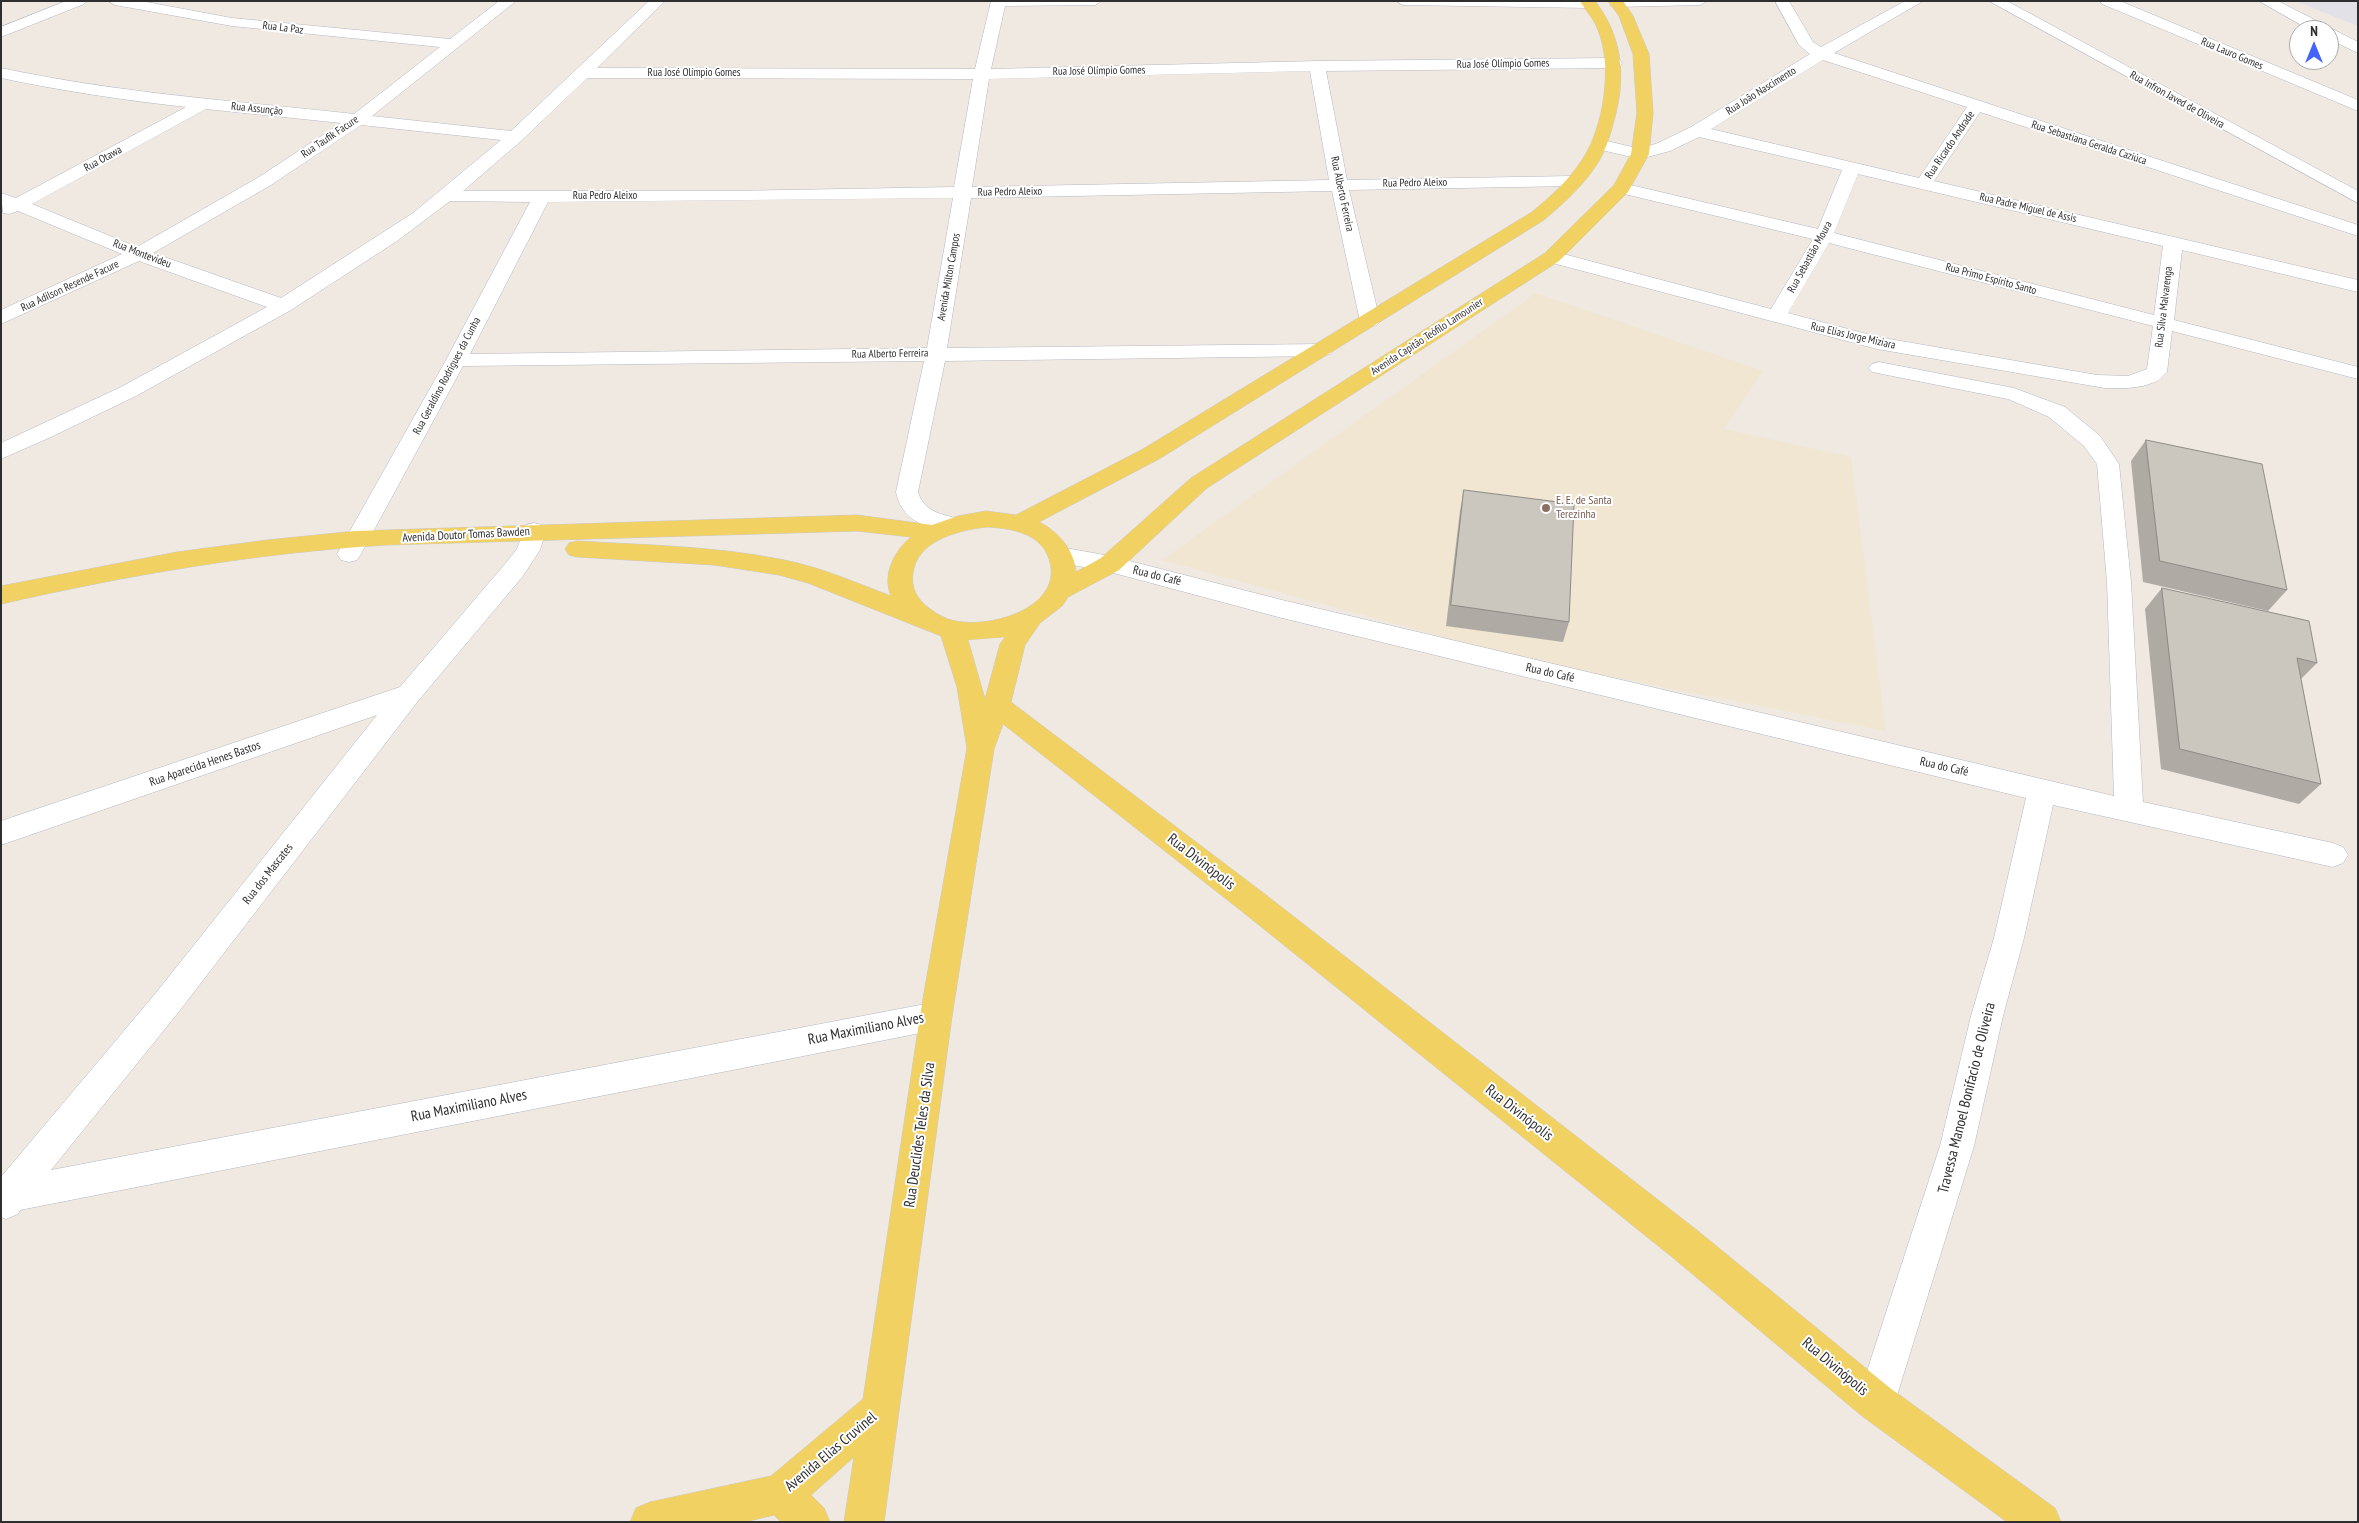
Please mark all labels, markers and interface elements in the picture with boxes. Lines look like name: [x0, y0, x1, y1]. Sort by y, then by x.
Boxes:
street label: Rua La Paz: [262, 19, 304, 37]
north arrow: [2289, 20, 2339, 70]
text: N: [2310, 22, 2318, 40]
street label: Rua Lauro Gomes: [2199, 35, 2265, 73]
street label: Rua José Olímpio Gomes: [1457, 57, 1549, 71]
street label: Rua José Olímpio Gomes: [1053, 64, 1145, 78]
street label: Rua João Nascimento: [1723, 64, 1799, 118]
street label: Rua José Olímpio Gomes: [648, 66, 740, 80]
street label: Rua Infron Javed de Oliveira: [2127, 69, 2227, 131]
street label: Rua Assunção: [230, 100, 284, 118]
street label: Rua Ricardo Andrade: [1922, 109, 1978, 181]
street label: Rua Taufik Facure: [299, 113, 361, 161]
street label: Rua Sebastiana Geralda Caziúca: [2030, 118, 2148, 168]
street label: Rua Otawa: [82, 143, 124, 175]
street label: Rua Alberto Ferreira: [1328, 155, 1356, 233]
street label: Rua Pedro Aleixo: [1383, 176, 1447, 190]
street label: Rua Pedro Aleixo: [978, 185, 1042, 199]
street label: Rua Pedro Aleixo: [573, 189, 637, 203]
street label: Rua Padre Miguel de Assis: [1978, 190, 2078, 226]
street label: Rua Sebastião Moura: [1785, 219, 1835, 295]
street label: Avenida Milton Campos: [935, 232, 963, 322]
street label: Rua Montevideu: [111, 237, 173, 271]
street label: Rua Adilson Resende Facure: [19, 257, 121, 315]
street label: Rua Primo Espírito Santo: [1944, 260, 2038, 298]
street label: Rua Silva Malvarenga: [2152, 266, 2176, 348]
street label: Avenida Capitão Teófilo Lamounier: [1368, 296, 1486, 378]
street label: Rua Geraldino Rodrigues da Cunha: [410, 315, 484, 437]
street label: Rua Elias Jorge Miziara: [1809, 320, 1897, 352]
street label: Rua Alberto Ferreira: [852, 347, 928, 361]
place label: E. E. de Santa Terezinha: [1556, 494, 1612, 522]
marker: E. E. de Santa Terezinha: [1540, 502, 1552, 514]
street label: Avenida Doutor Tomas Bawden: [402, 524, 530, 546]
street label: Rua do Café: [1131, 563, 1183, 589]
street label: Rua do Café: [1524, 660, 1576, 686]
street label: Rua Aparecida Henes Bastos: [147, 738, 263, 790]
street label: Rua do Café: [1918, 754, 1970, 780]
street label: Rua Divinópolis: [1164, 830, 1238, 894]
street label: Rua dos Mascates: [240, 841, 296, 907]
street label: Travessa Manoel Bonifacio de Oliveira: [1935, 1001, 1999, 1195]
street label: Rua Maximiliano Alves: [807, 1009, 925, 1049]
street label: Rua Deuclides Teles da Silva: [901, 1061, 939, 1209]
street label: Rua Divinópolis: [1482, 1081, 1556, 1145]
street label: Rua Maximiliano Alves: [410, 1086, 528, 1126]
street label: Rua Divinópolis: [1798, 1334, 1872, 1400]
street label: Avenida Elias Cruvinel: [781, 1408, 881, 1496]

